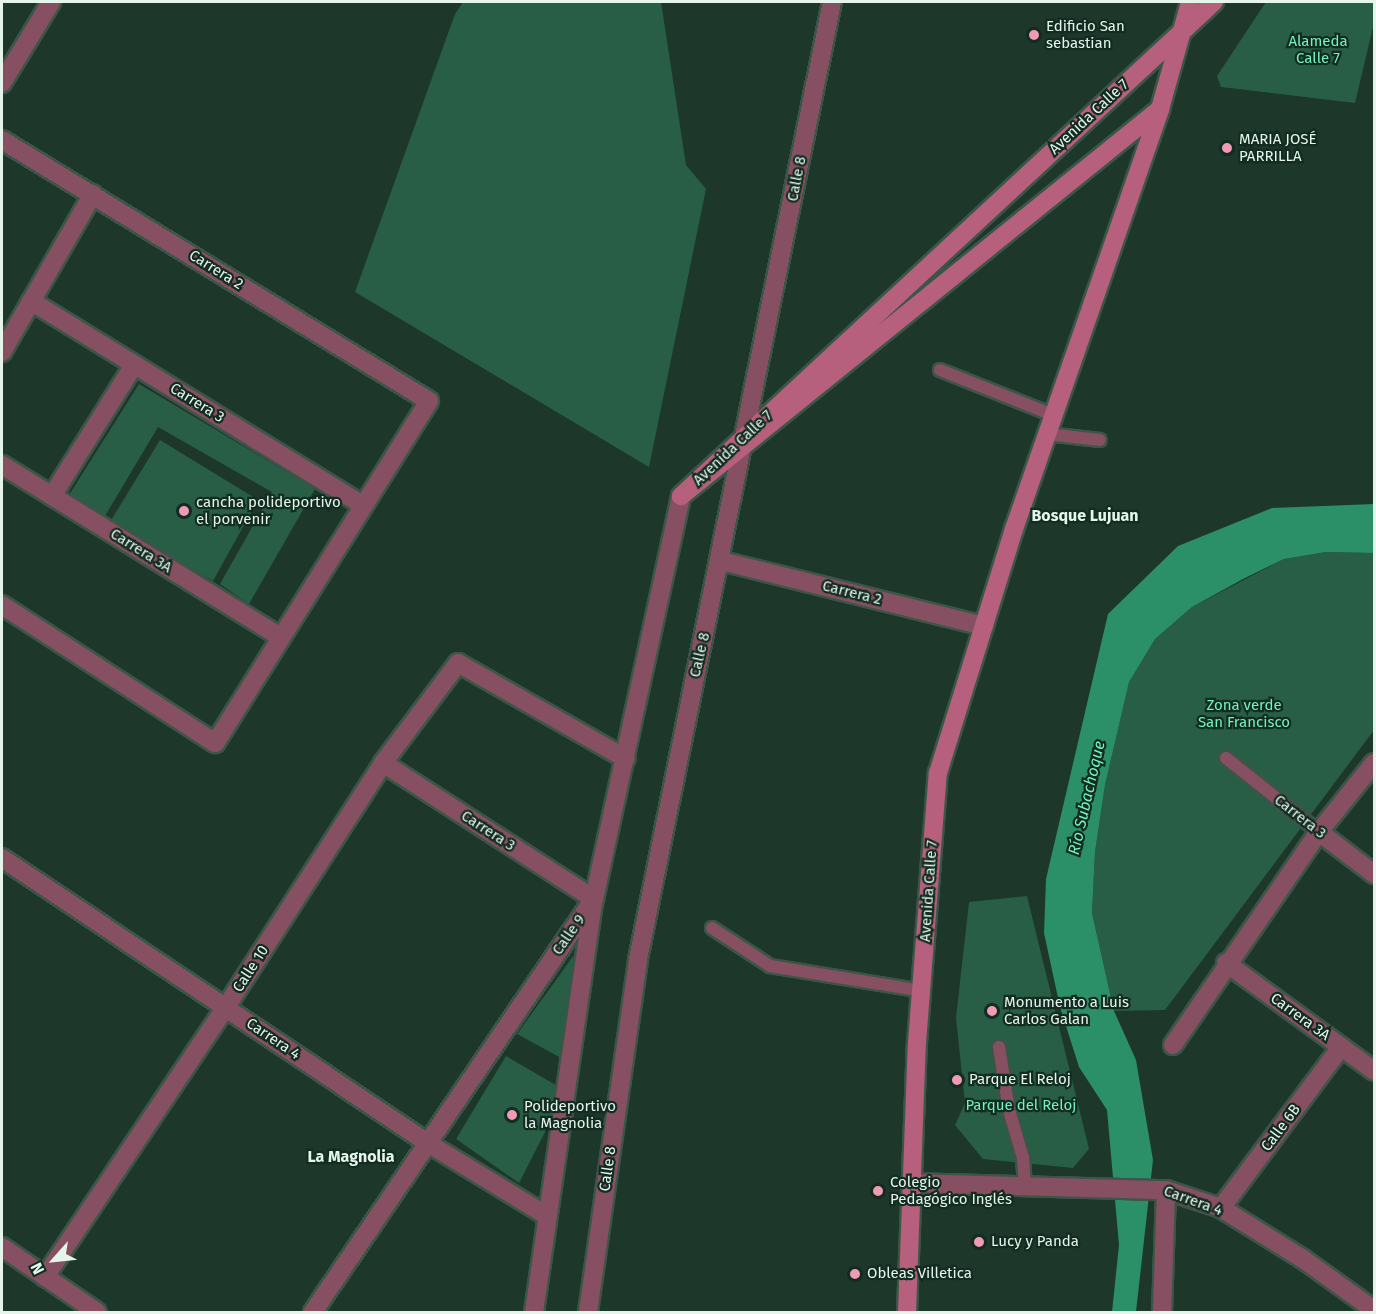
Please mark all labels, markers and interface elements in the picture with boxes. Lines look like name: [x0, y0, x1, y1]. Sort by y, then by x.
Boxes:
place label: Edificio San sebastian: [1046, 17, 1125, 52]
marker: Edificio San sebastian: [1027, 28, 1041, 42]
park label: Alameda Calle 7: [1288, 32, 1348, 67]
street label: Avenida Calle 7: [1046, 76, 1132, 158]
place label: MARIA JOSÉ PARRILLA: [1239, 130, 1316, 165]
marker: MARIA JOSÉ PARRILLA: [1220, 141, 1234, 155]
street label: Calle 8: [784, 155, 810, 203]
street label: Carrera 2: [186, 246, 246, 294]
street label: Carrera 3: [167, 379, 227, 427]
street label: Avenida Calle 7: [690, 407, 776, 489]
place label: cancha polideportivo el porvenir: [196, 493, 341, 528]
marker: cancha polideportivo el porvenir: [177, 504, 191, 518]
district label: Bosque Lujuan: [1031, 506, 1139, 526]
street label: Carrera 3A: [107, 525, 175, 577]
street label: Carrera 2: [820, 577, 884, 609]
street label: Calle 8: [686, 631, 714, 679]
park label: Zona verde San Francisco: [1198, 696, 1290, 731]
water label: Río Subachoque: [1065, 739, 1109, 857]
street label: Carrera 3: [1271, 791, 1329, 843]
street label: Carrera 3: [458, 807, 518, 855]
street label: Avenida Calle 7: [916, 839, 942, 943]
street label: Calle 9: [549, 911, 589, 959]
street label: Calle 10: [229, 942, 273, 996]
street label: Carrera 3A: [1267, 989, 1333, 1045]
place label: Monumento a Luis Carlos Galan: [1004, 993, 1129, 1028]
marker: Monumento a Luis Carlos Galan: [985, 1004, 999, 1018]
street label: Carrera 4: [243, 1014, 303, 1064]
place label: Parque El Reloj: [969, 1071, 1071, 1089]
marker: Parque El Reloj: [950, 1073, 964, 1087]
place label: Polideportivo la Magnolia: [524, 1097, 616, 1132]
park label: Parque del Reloj: [965, 1097, 1077, 1115]
street label: Calle 6B: [1257, 1101, 1305, 1155]
marker: Polideportivo la Magnolia: [505, 1108, 519, 1122]
street label: Calle 8: [596, 1145, 620, 1193]
district label: La Magnolia: [307, 1147, 395, 1167]
place label: Colegio Pedagógico Inglés: [890, 1173, 1012, 1208]
street label: Carrera 4: [1161, 1182, 1225, 1220]
marker: Colegio Pedagógico Inglés: [871, 1184, 885, 1198]
north arrow: [24, 1230, 84, 1290]
place label: Lucy y Panda: [991, 1233, 1079, 1251]
marker: Lucy y Panda: [972, 1235, 986, 1249]
text: N: [27, 1259, 48, 1277]
place label: Obleas Villetica: [867, 1265, 972, 1283]
marker: Obleas Villetica: [848, 1267, 862, 1281]

